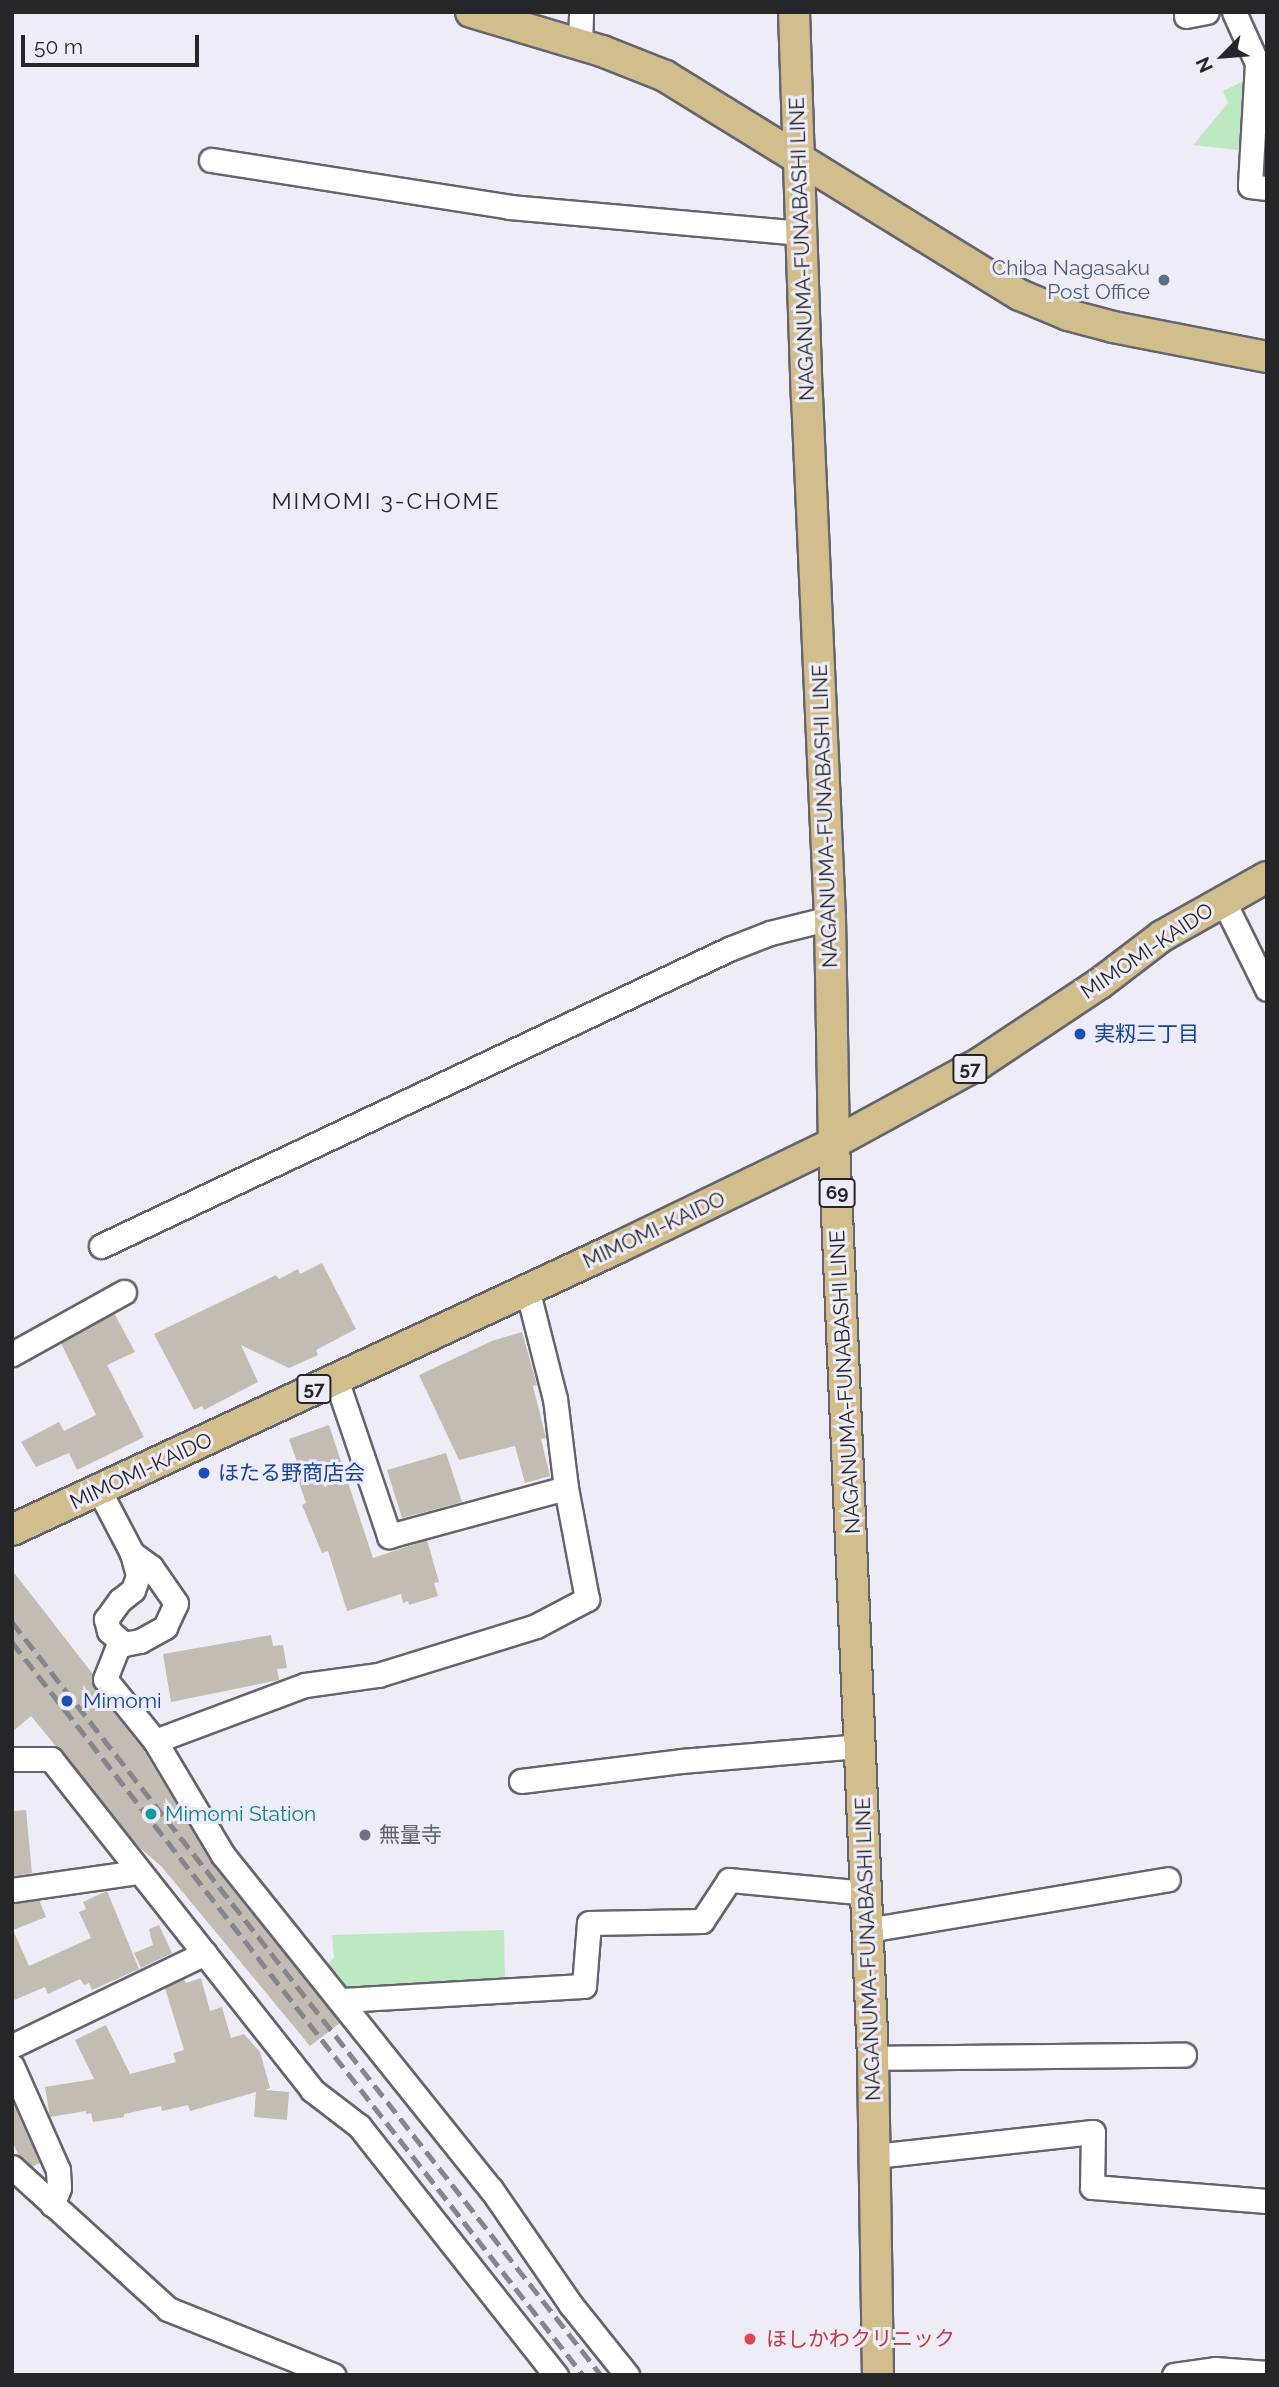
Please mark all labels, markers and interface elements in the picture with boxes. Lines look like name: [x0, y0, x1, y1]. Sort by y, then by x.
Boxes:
scale bar: [24, 21, 203, 65]
north arrow: [1188, 21, 1258, 91]
text: 50 m: [34, 34, 83, 59]
text: N: [1191, 54, 1217, 76]
street label: NAGANUMA-FUNABASHI LINE: [784, 97, 820, 401]
place label: Chiba Nagasaku Post Office: [992, 255, 1150, 305]
marker: Chiba Nagasaku Post Office: [1156, 272, 1172, 288]
district label: MIMOMI 3-CHOME: [273, 487, 499, 515]
street label: NAGANUMA-FUNABASHI LINE: [807, 664, 843, 968]
street label: MIMOMI-KAIDO: [1076, 897, 1218, 1005]
place label: 実籾三丁目: [1094, 1021, 1199, 1047]
marker: 実籾三丁目: [1072, 1026, 1088, 1042]
road number: 57: [951, 1054, 989, 1084]
road number: 69: [818, 1177, 856, 1208]
street label: MIMOMI-KAIDO: [579, 1186, 729, 1274]
street label: NAGANUMA-FUNABASHI LINE: [824, 1230, 866, 1534]
road number: 57: [295, 1373, 333, 1404]
street label: MIMOMI-KAIDO: [66, 1427, 216, 1515]
place label: ほたる野商店会: [218, 1460, 365, 1486]
marker: ほたる野商店会: [196, 1465, 212, 1481]
place label: Mimomi: [83, 1688, 162, 1714]
marker: Mimomi: [57, 1691, 77, 1711]
street label: NAGANUMA-FUNABASHI LINE: [850, 1797, 886, 2101]
place label: Mimomi Station: [165, 1801, 316, 1827]
marker: Mimomi Station: [143, 1806, 159, 1822]
place label: 無量寺: [379, 1822, 442, 1848]
marker: 無量寺: [357, 1827, 373, 1843]
place label: ほしかわクリニック: [766, 2326, 955, 2352]
marker: ほしかわクリニック: [740, 2329, 760, 2349]

